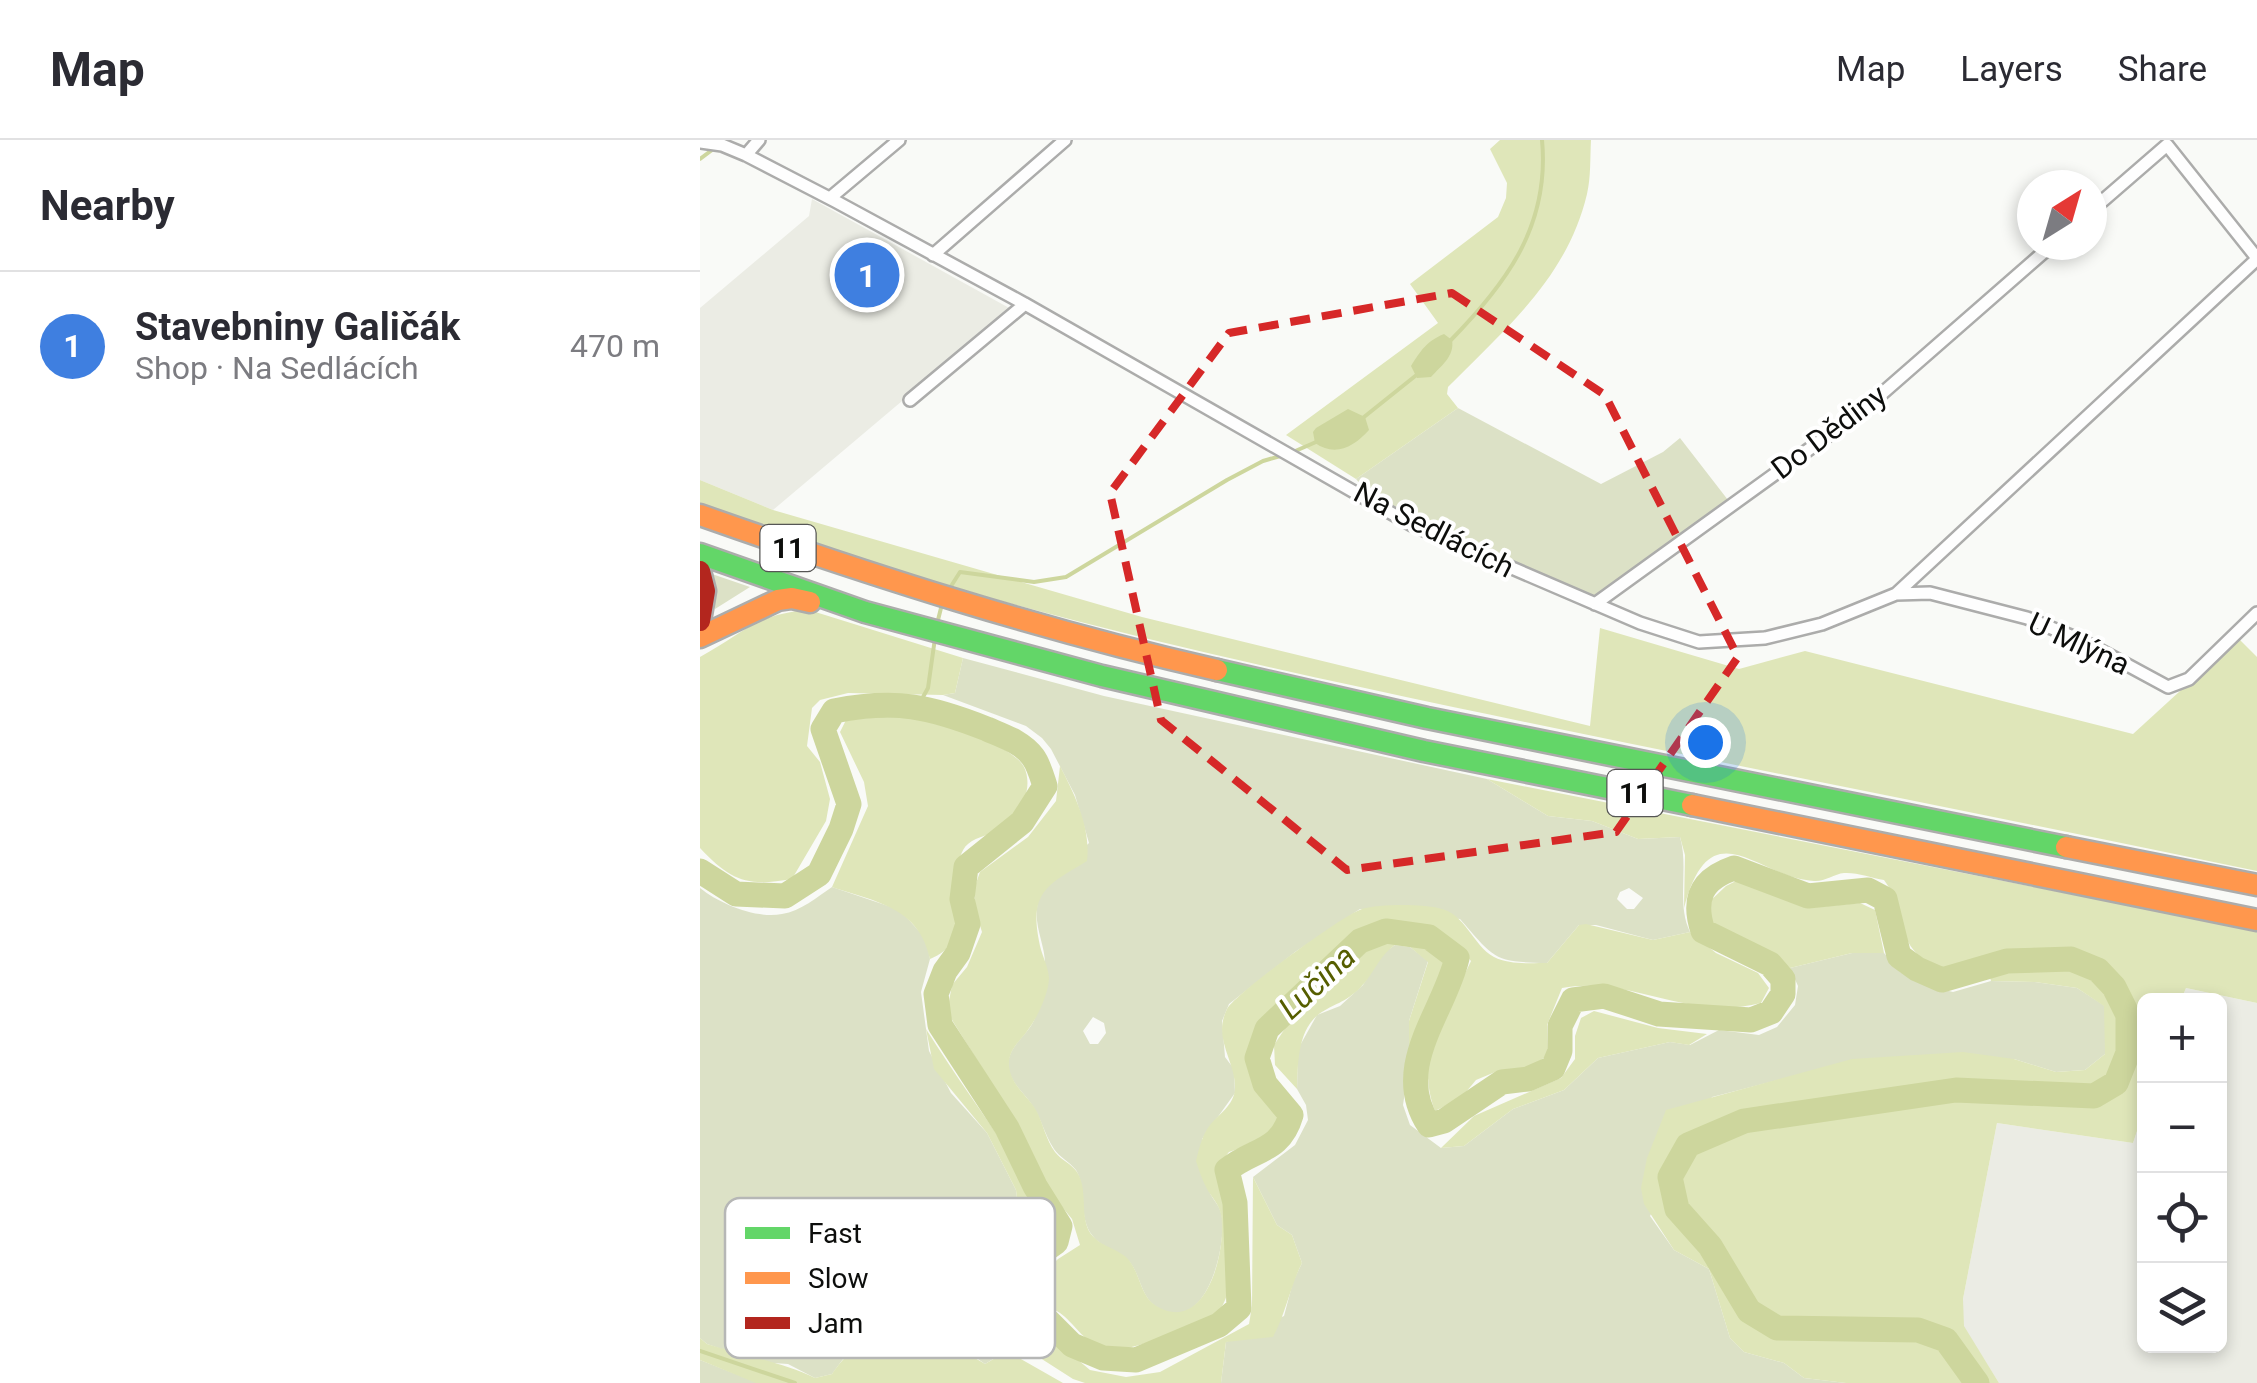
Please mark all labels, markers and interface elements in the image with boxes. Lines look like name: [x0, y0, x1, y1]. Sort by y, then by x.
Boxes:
text: Map: [50, 41, 145, 98]
text: Map: [1836, 49, 1905, 90]
text: Layers: [1960, 49, 2063, 90]
text: Share: [2118, 49, 2207, 90]
north arrow: [2017, 170, 2107, 260]
text: Nearby: [40, 181, 175, 230]
pin: 1: [834, 238, 900, 312]
text: Stavebniny Galičák: [135, 305, 460, 349]
text: 1: [63, 327, 82, 365]
text: 470 m: [570, 327, 660, 365]
text: Shop · Na Sedlácích: [135, 349, 419, 387]
street label: Do Dědiny: [1764, 377, 1893, 486]
street label: Na Sedlácích: [1348, 474, 1520, 585]
road number: 11: [761, 525, 816, 571]
street label: U Mlýna: [2023, 605, 2135, 682]
your location: [1680, 717, 1731, 768]
road number: 11: [1608, 770, 1662, 816]
water label: Lučina: [1271, 937, 1363, 1027]
map controls: [2137, 993, 2227, 1353]
button: +: [2137, 993, 2227, 1083]
button: −: [2137, 1083, 2227, 1173]
button: locate: [2137, 1173, 2227, 1263]
legend: [725, 1198, 1055, 1358]
text: Fast: [808, 1217, 862, 1250]
text: Slow: [808, 1262, 868, 1295]
button: layers: [2137, 1263, 2227, 1353]
text: Jam: [808, 1307, 863, 1340]

